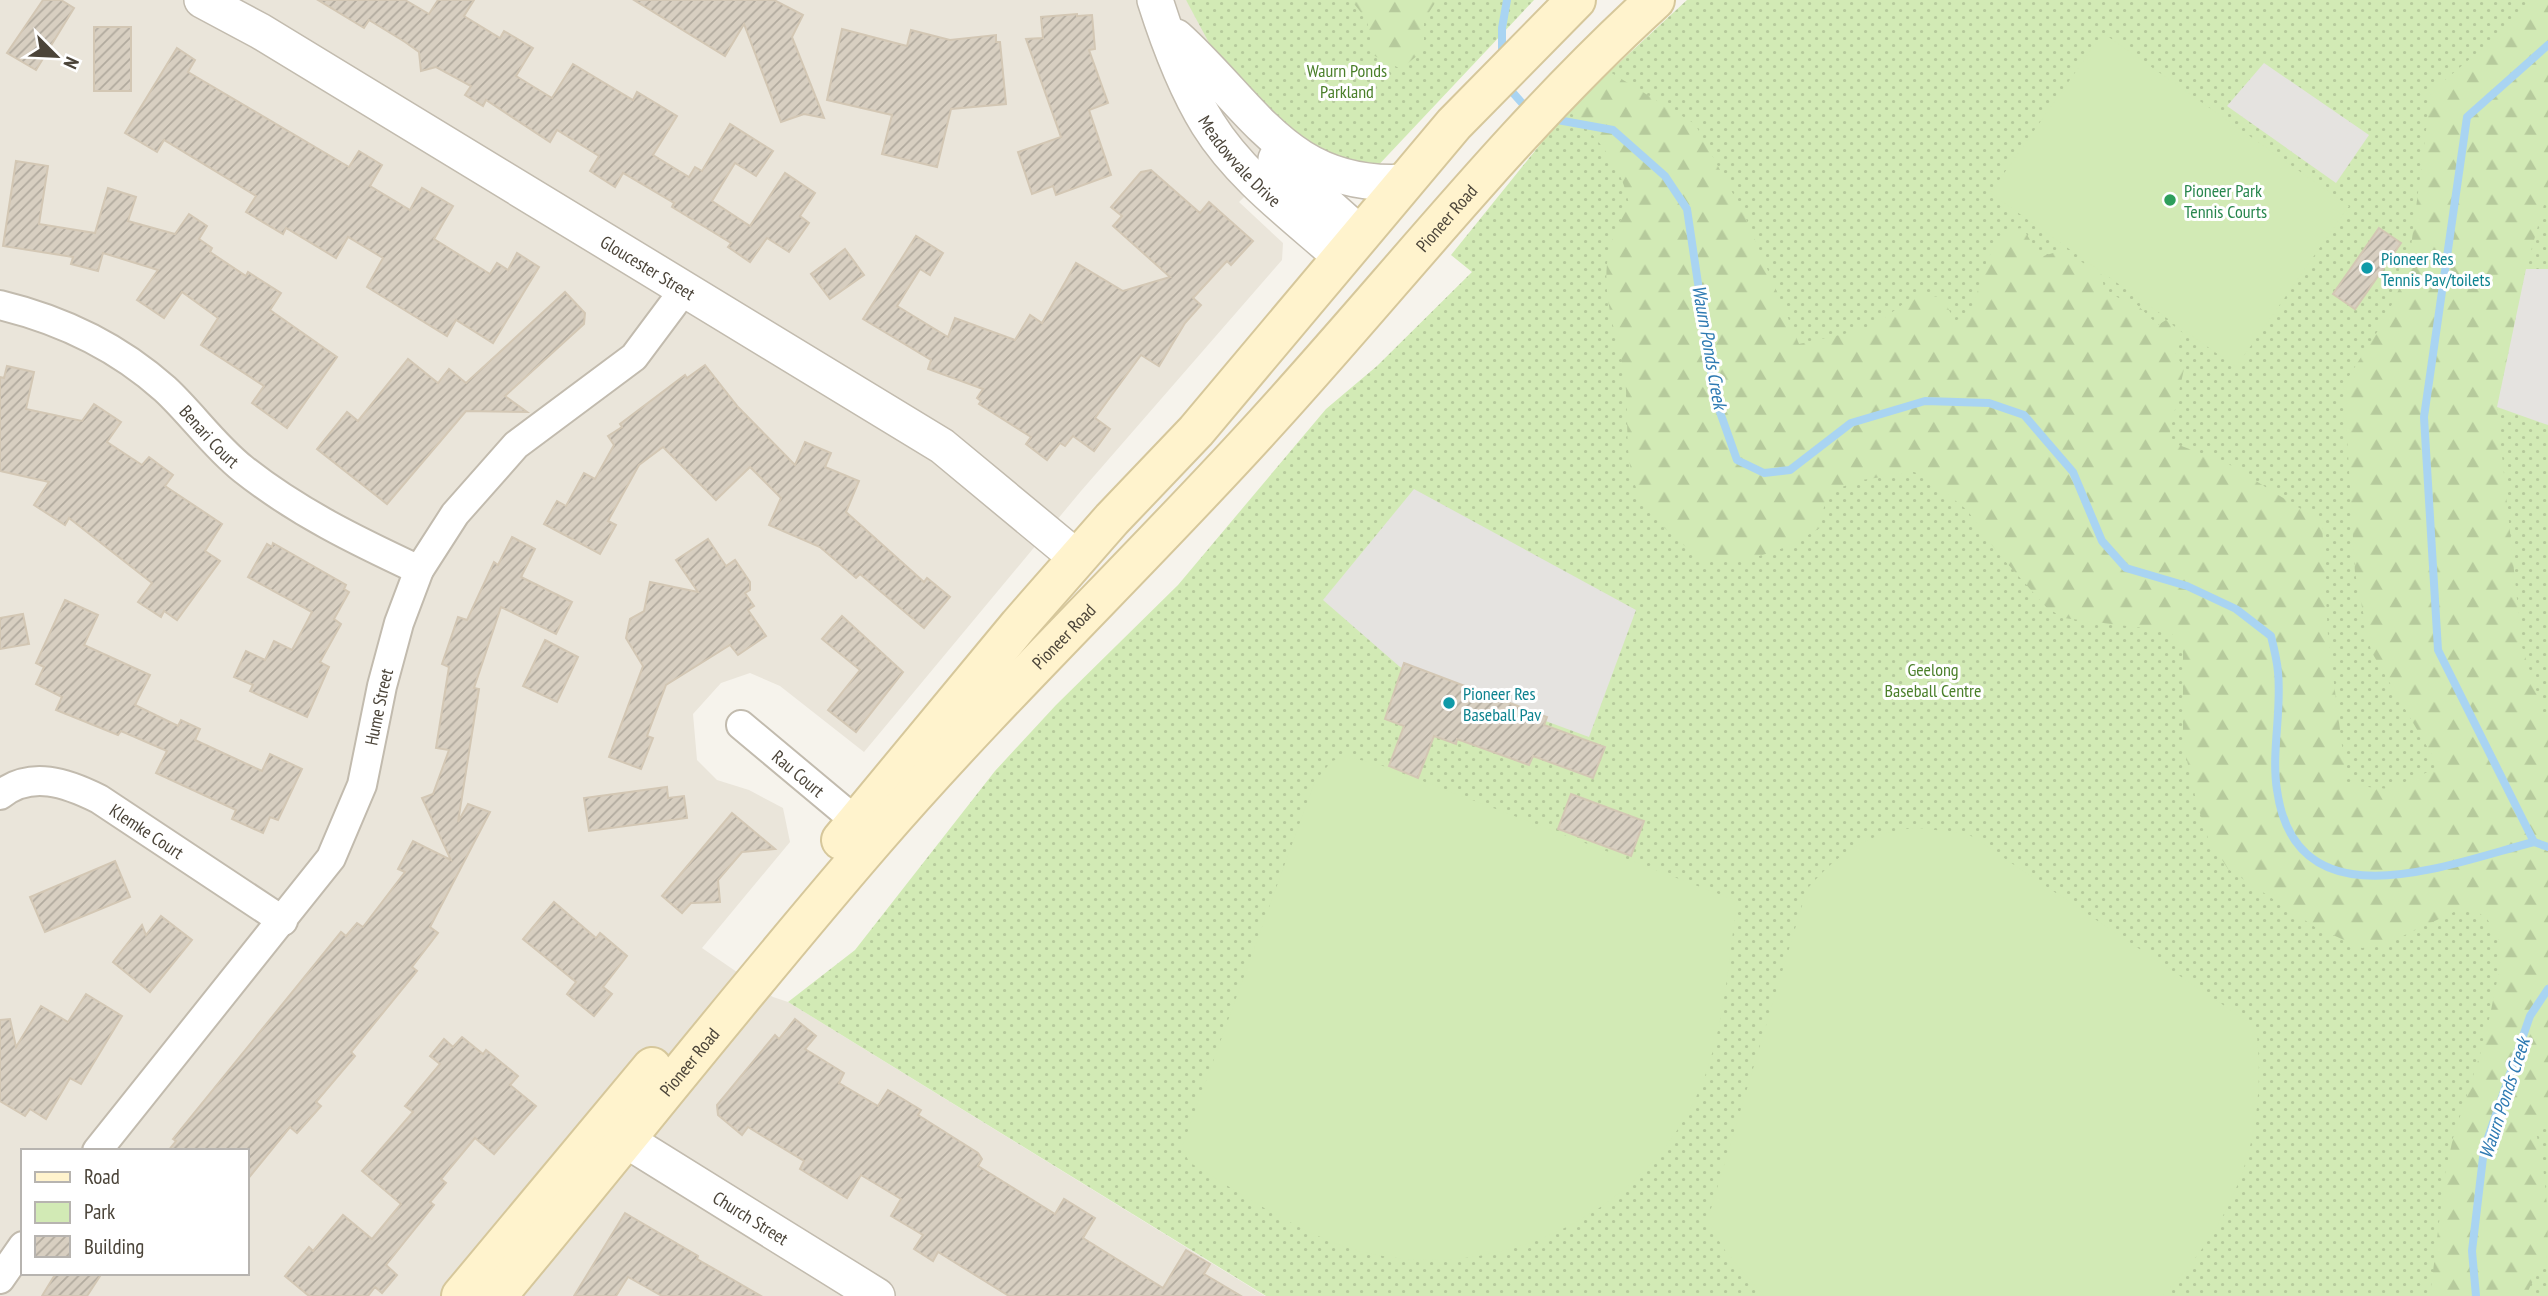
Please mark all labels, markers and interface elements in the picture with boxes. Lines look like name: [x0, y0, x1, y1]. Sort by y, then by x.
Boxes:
north arrow: [21, 21, 91, 91]
text: N: [58, 53, 85, 72]
park label: Waurn Ponds Parkland: [1307, 59, 1387, 103]
street label: Meadowvale Drive: [1194, 111, 1286, 212]
street label: Pioneer Road: [1410, 179, 1482, 256]
place label: Pioneer Park Tennis Courts: [2184, 179, 2267, 223]
marker: Pioneer Park Tennis Courts: [2162, 192, 2178, 208]
street label: Gloucester Street: [597, 230, 700, 305]
place label: Pioneer Res Tennis Pav/toilets: [2381, 247, 2491, 291]
marker: Pioneer Res Tennis Pav/toilets: [2359, 260, 2375, 276]
water label: Waurn Ponds Creek: [1687, 283, 1733, 413]
street label: Benari Court: [175, 400, 244, 472]
street label: Pioneer Road: [1027, 599, 1100, 674]
park label: Geelong Baseball Centre: [1885, 658, 1981, 702]
street label: Hume Street: [359, 666, 398, 747]
place label: Pioneer Res Baseball Pav: [1463, 682, 1541, 726]
marker: Pioneer Res Baseball Pav: [1441, 695, 1457, 711]
street label: Rau Court: [768, 745, 829, 802]
street label: Klemke Court: [106, 798, 188, 864]
street label: Pioneer Road: [654, 1023, 724, 1101]
water label: Waurn Ponds Creek: [2473, 1032, 2536, 1161]
legend: [21, 1149, 248, 1275]
text: Road: [84, 1163, 120, 1190]
street label: Church Street: [709, 1186, 793, 1250]
text: Park: [84, 1198, 115, 1225]
text: Building: [84, 1233, 144, 1260]

